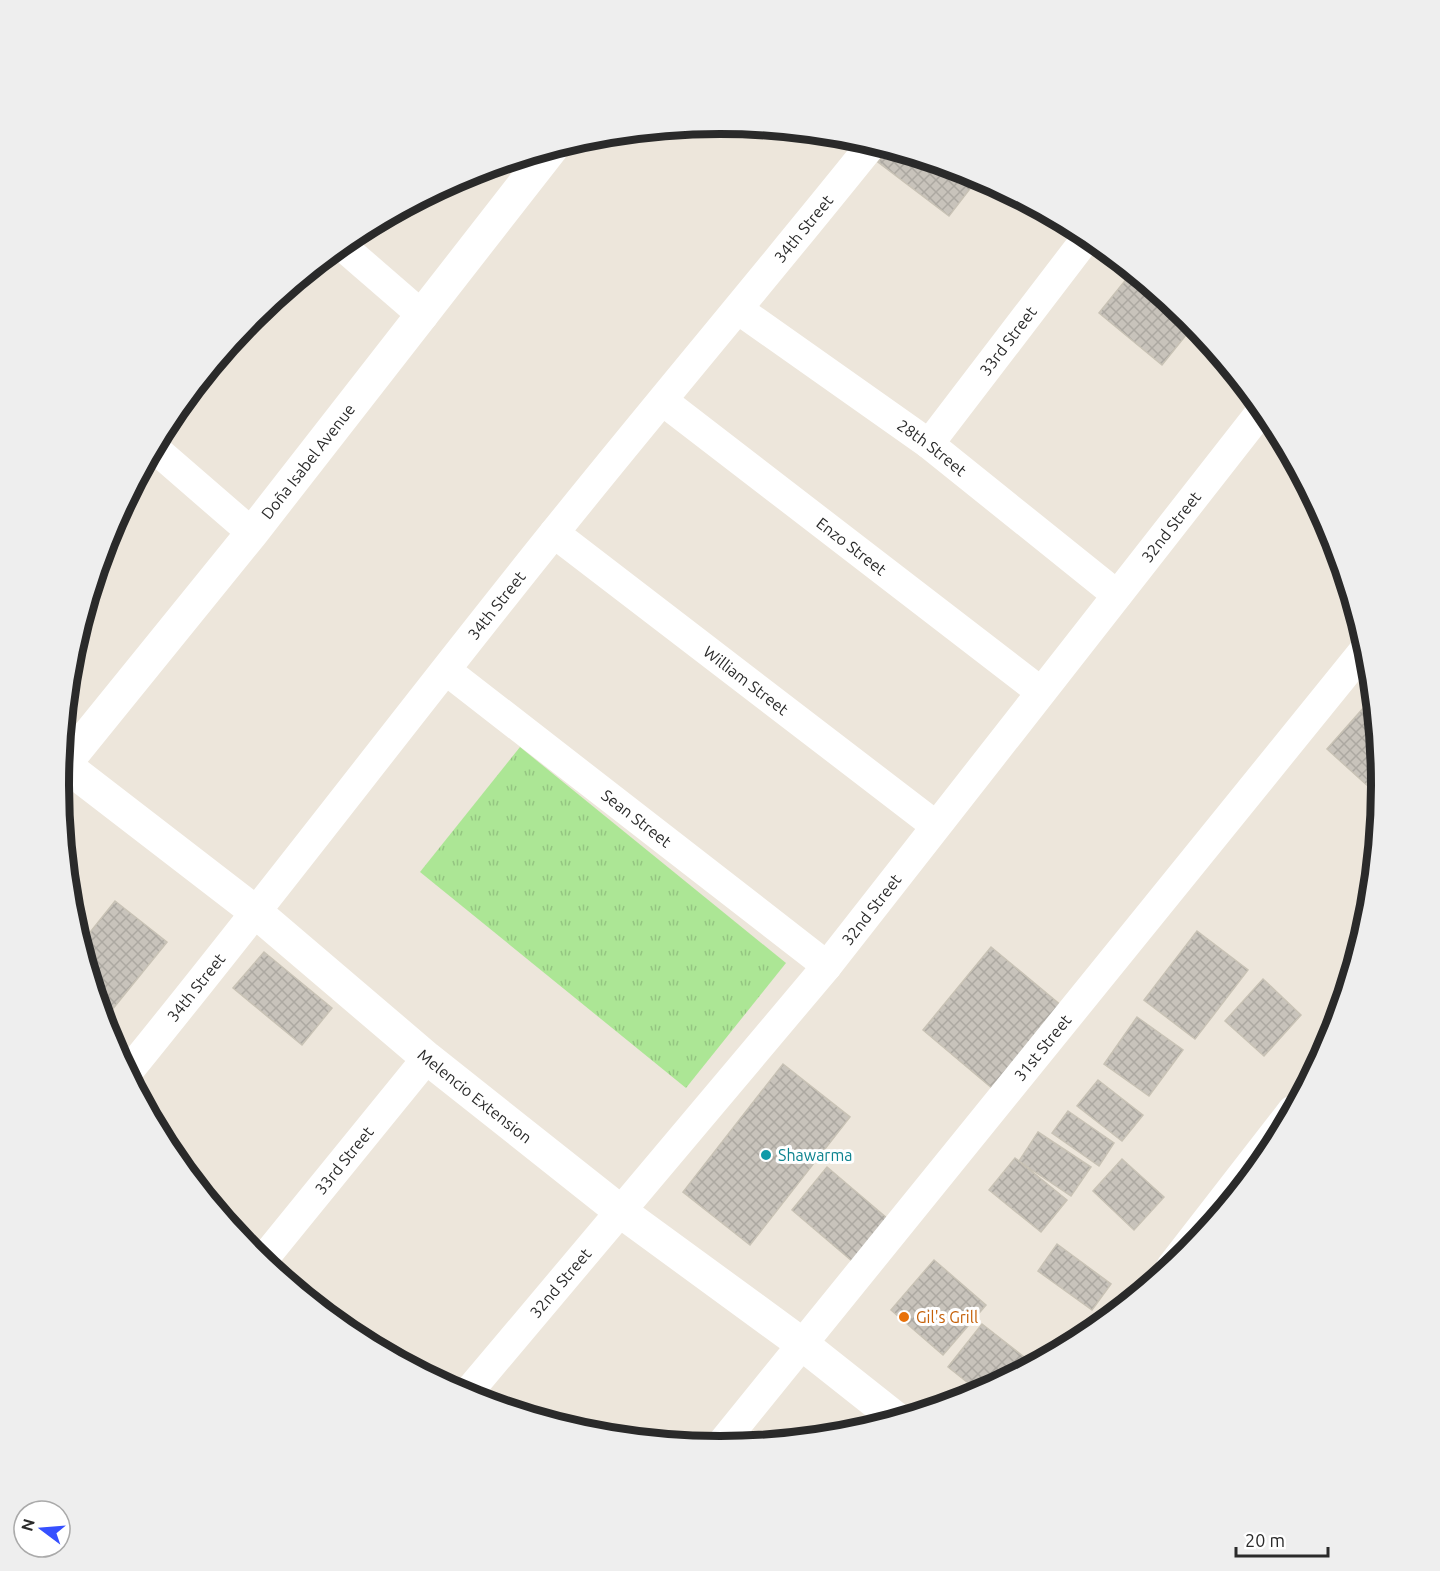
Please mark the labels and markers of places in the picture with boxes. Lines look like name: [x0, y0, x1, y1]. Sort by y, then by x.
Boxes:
place label: Shawarma: [778, 1146, 852, 1164]
marker: Shawarma: [759, 1148, 773, 1162]
place label: Gil's Grill: [916, 1308, 978, 1326]
marker: Gil's Grill: [897, 1310, 911, 1324]

